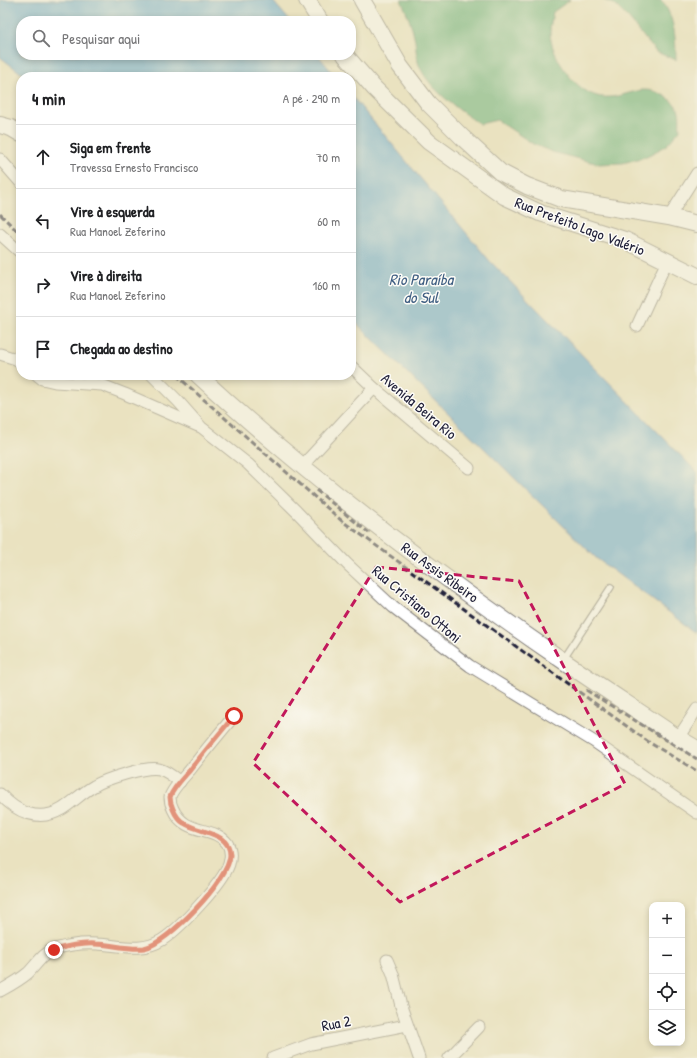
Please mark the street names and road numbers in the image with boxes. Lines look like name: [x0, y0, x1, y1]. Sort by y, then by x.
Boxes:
street label: Rua Prefeito Lago Valério: [512, 192, 648, 260]
street label: Avenida Beira Rio: [377, 368, 461, 444]
street label: Rua Assis Ribeiro: [397, 537, 483, 607]
street label: Rua Cristiano Ottoni: [368, 560, 466, 648]
street label: Rua 2: [320, 1010, 352, 1036]

